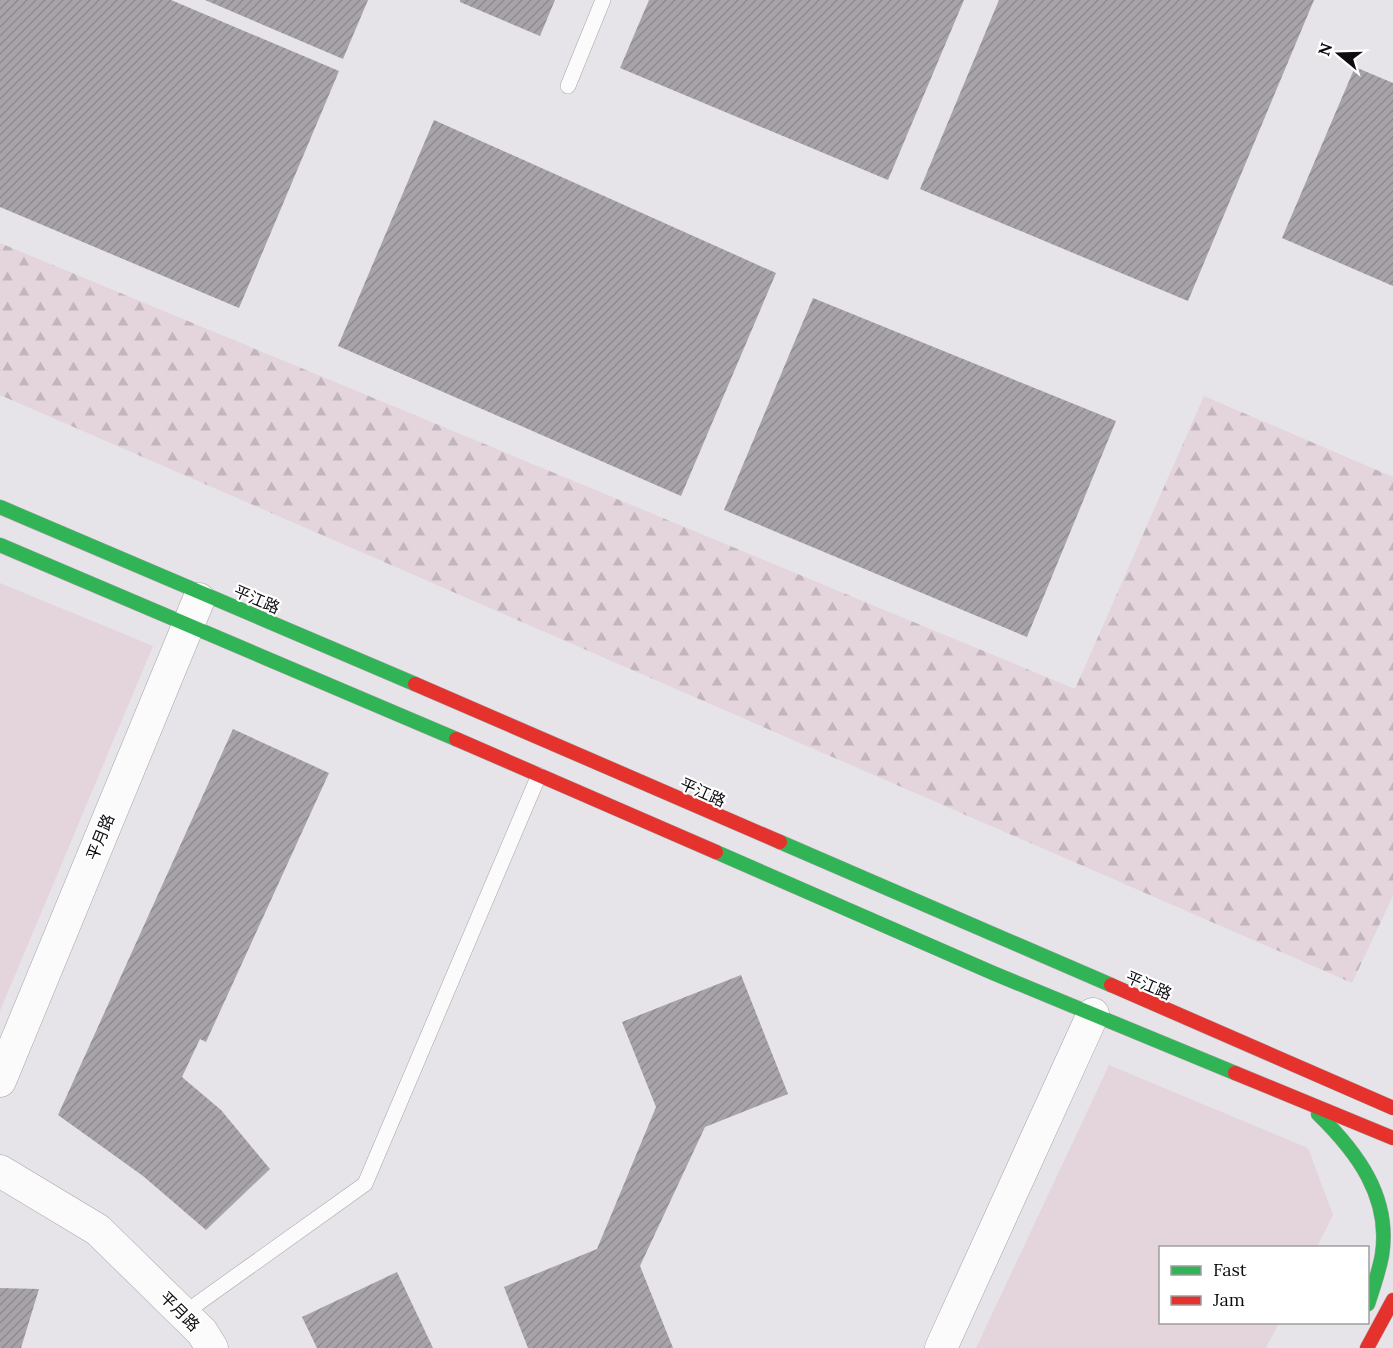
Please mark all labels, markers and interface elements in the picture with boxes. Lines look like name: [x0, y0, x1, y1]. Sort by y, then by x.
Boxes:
north arrow: [1309, 24, 1369, 84]
text: N: [1313, 40, 1336, 58]
street label: 平江路: [231, 580, 283, 618]
street label: 平江路: [677, 773, 729, 811]
street label: 平月路: [82, 811, 118, 863]
street label: 平江路: [1123, 966, 1175, 1004]
legend: [1159, 1246, 1369, 1324]
text: Fast: [1213, 1258, 1247, 1281]
street label: 平月路: [156, 1287, 204, 1335]
text: Jam: [1212, 1288, 1245, 1311]

